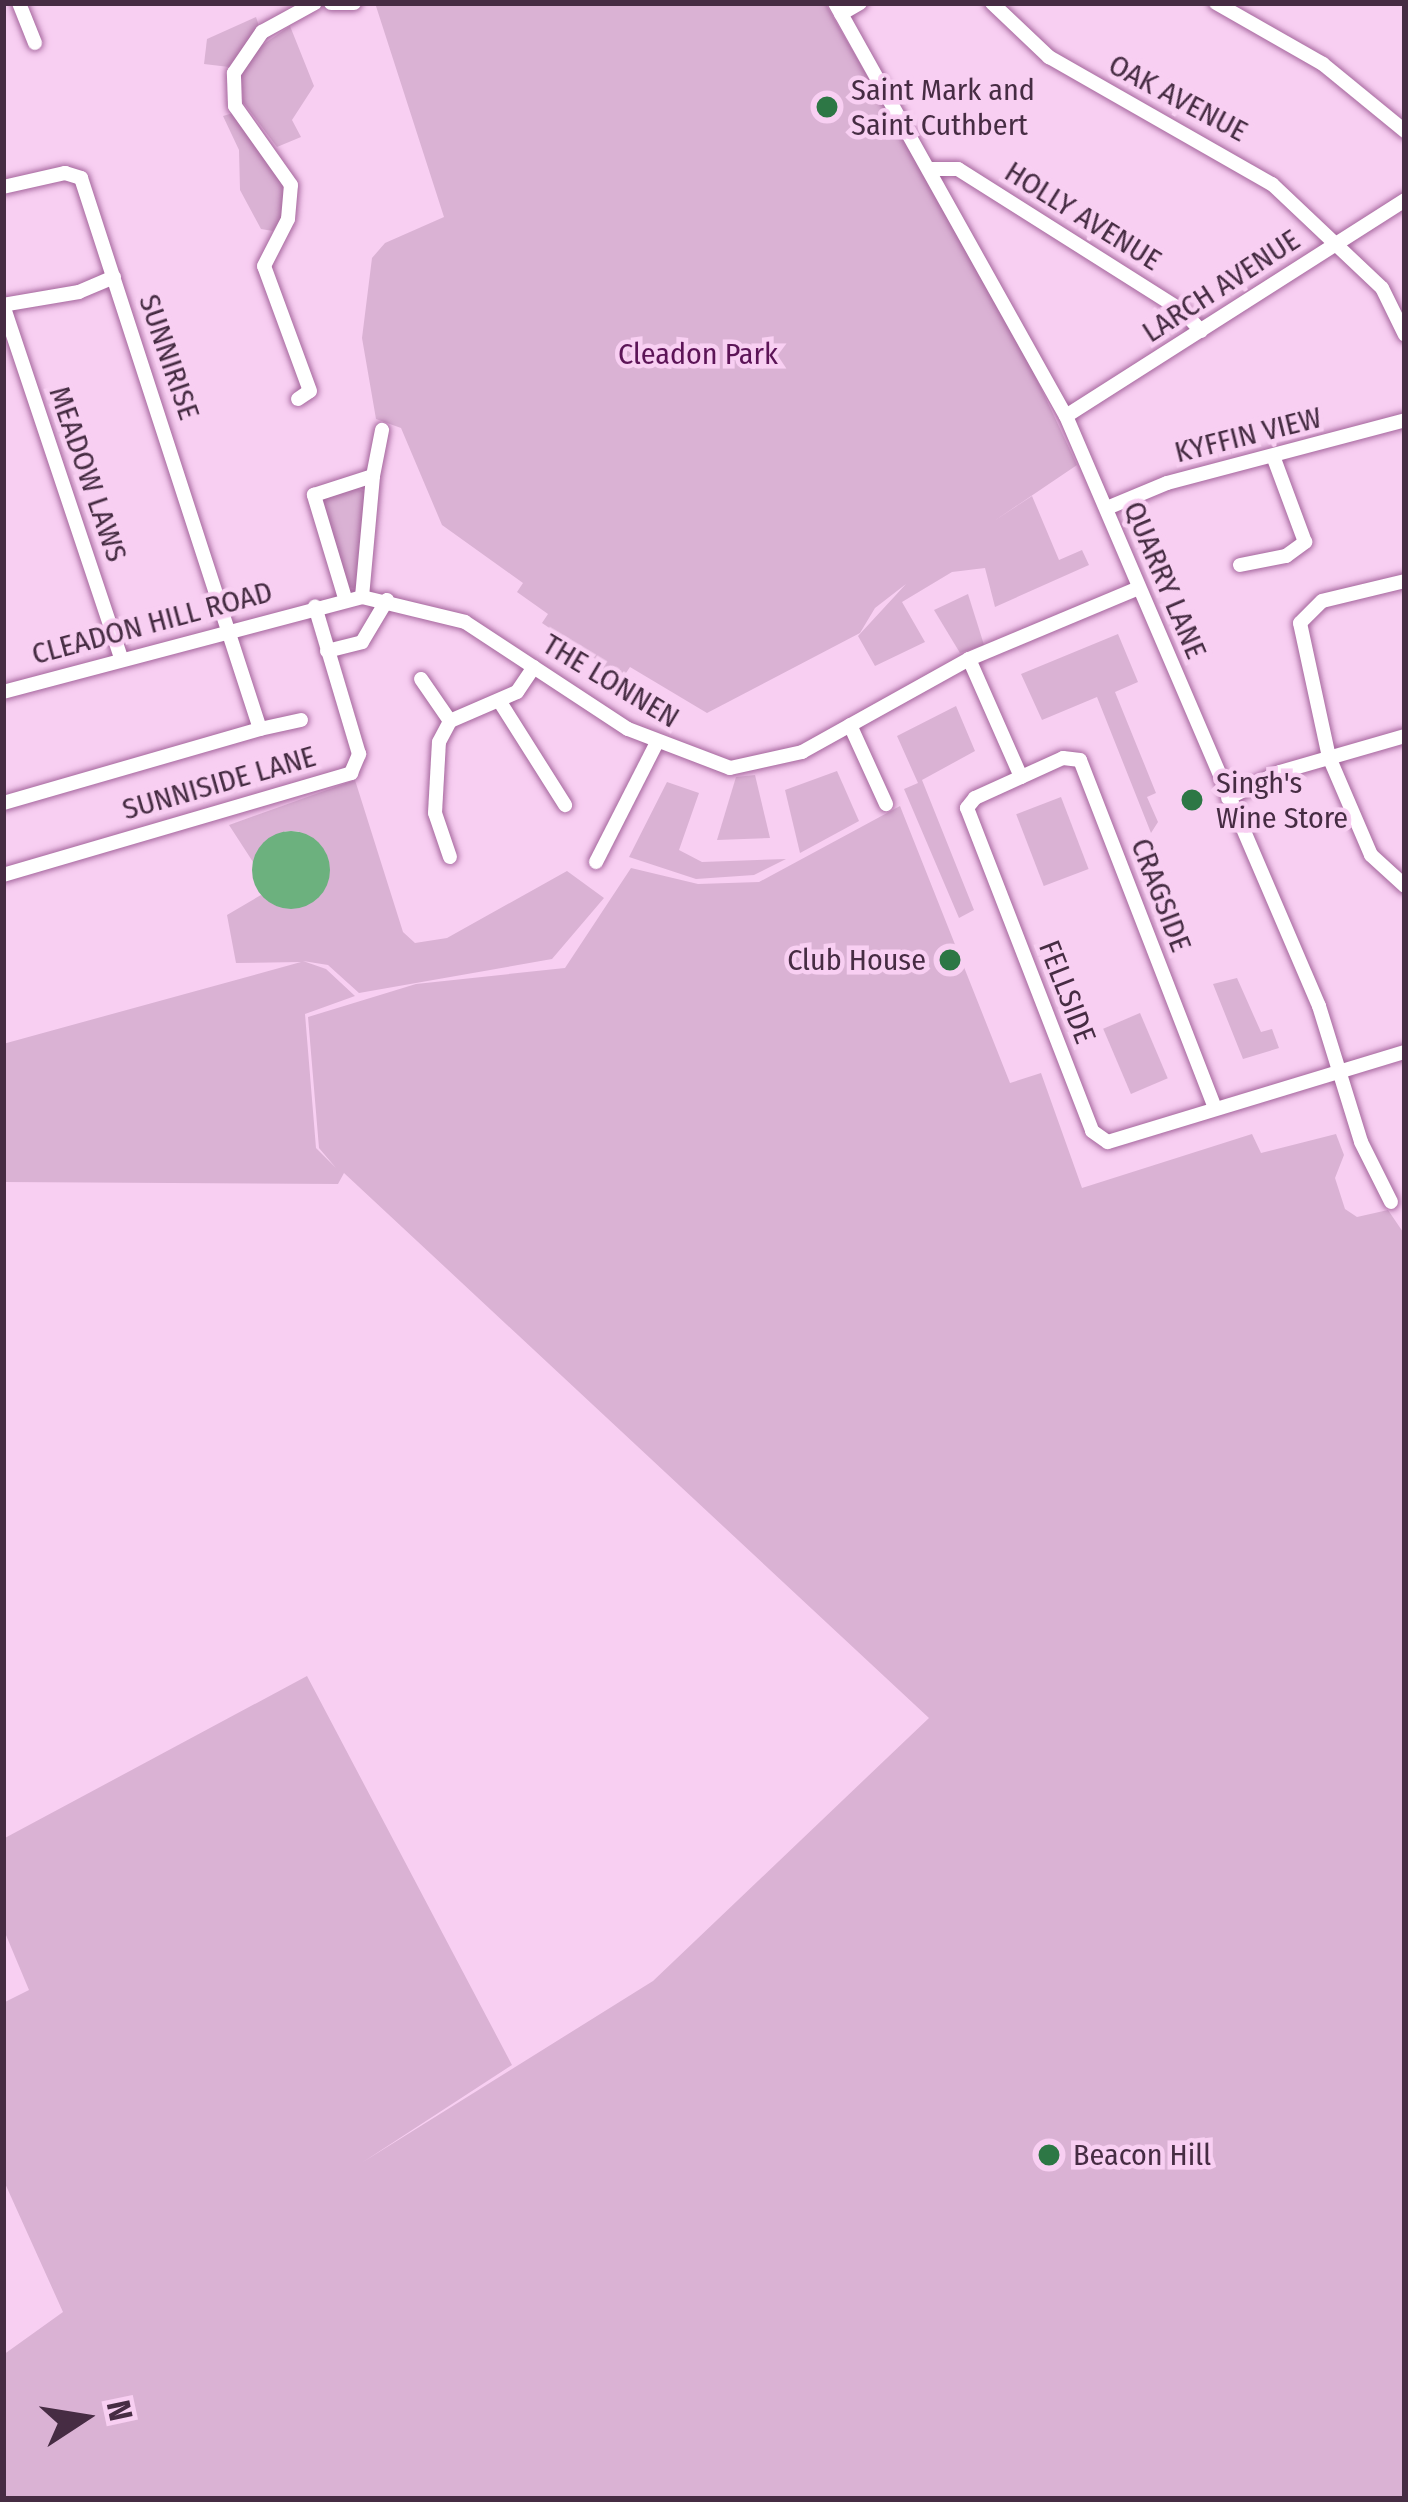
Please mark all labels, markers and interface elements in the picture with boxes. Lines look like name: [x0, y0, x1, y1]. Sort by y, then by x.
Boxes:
street label: OAK AVENUE: [1103, 46, 1253, 150]
place label: Saint Mark and Saint Cuthbert: [851, 72, 1035, 142]
marker: Saint Mark and Saint Cuthbert: [814, 94, 840, 120]
street label: HOLLY AVENUE: [998, 154, 1168, 278]
street label: LARCH AVENUE: [1136, 222, 1306, 350]
street label: SUNNIRISE: [131, 290, 207, 424]
park label: Cleadon Park: [618, 336, 778, 372]
street label: MEADOW LAWS: [41, 382, 135, 566]
street label: KYFFIN VIEW: [1171, 399, 1325, 471]
street label: QUARRY LANE: [1116, 496, 1214, 664]
street label: CLEADON HILL ROAD: [28, 574, 276, 672]
street label: THE LONNEN: [536, 626, 686, 736]
street label: SUNNISIDE LANE: [118, 738, 320, 828]
place label: Singh's Wine Store: [1216, 765, 1348, 836]
marker: Singh's Wine Store: [1179, 787, 1205, 813]
street label: CRAGSIDE: [1123, 833, 1199, 957]
street label: FELLSIDE: [1031, 935, 1103, 1049]
place label: Club House: [787, 942, 926, 978]
marker: Club House: [937, 947, 963, 973]
place label: Beacon Hill: [1073, 2137, 1211, 2173]
marker: Beacon Hill: [1036, 2142, 1062, 2168]
north arrow: [24, 2358, 144, 2478]
text: N: [98, 2397, 141, 2424]

